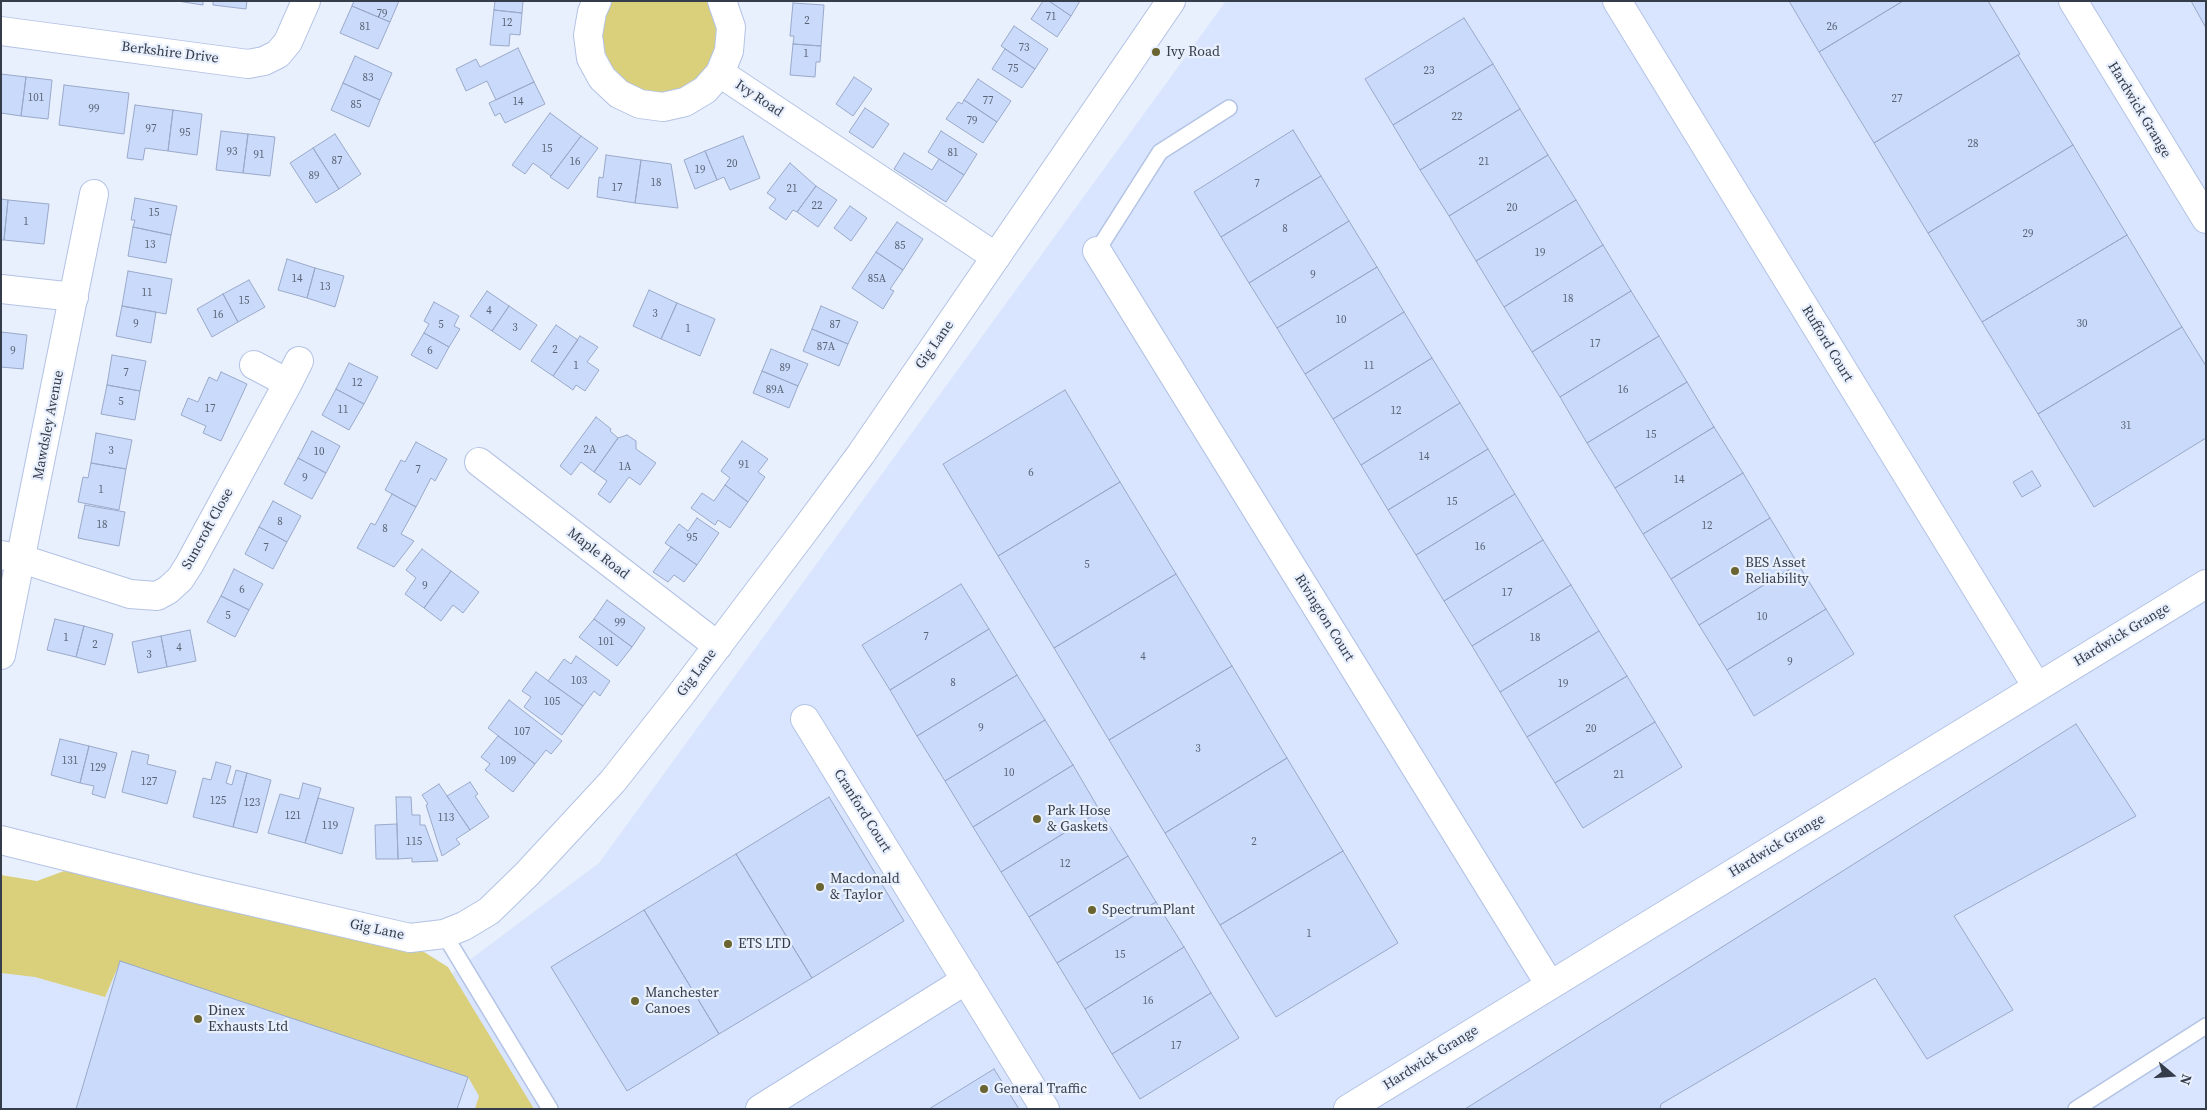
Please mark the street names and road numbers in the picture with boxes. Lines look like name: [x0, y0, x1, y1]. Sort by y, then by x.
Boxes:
street label: Berkshire Drive: [120, 39, 220, 67]
street label: Hardwick Grange: [2104, 59, 2174, 161]
street label: Ivy Road: [732, 77, 786, 121]
street label: Rufford Court: [1798, 303, 1856, 385]
street label: Gig Lane: [912, 318, 958, 372]
street label: Mawdsley Avenue: [30, 369, 68, 481]
street label: Suncroft Close: [179, 485, 237, 573]
street label: Maple Road: [564, 525, 632, 583]
street label: Rivington Court: [1291, 571, 1357, 665]
street label: Hardwick Grange: [2071, 600, 2173, 670]
street label: Gig Lane: [674, 646, 720, 700]
street label: Cranford Court: [830, 766, 894, 856]
street label: Hardwick Grange: [1726, 811, 1828, 881]
street label: Gig Lane: [348, 916, 406, 944]
street label: Hardwick Grange: [1380, 1022, 1482, 1094]

